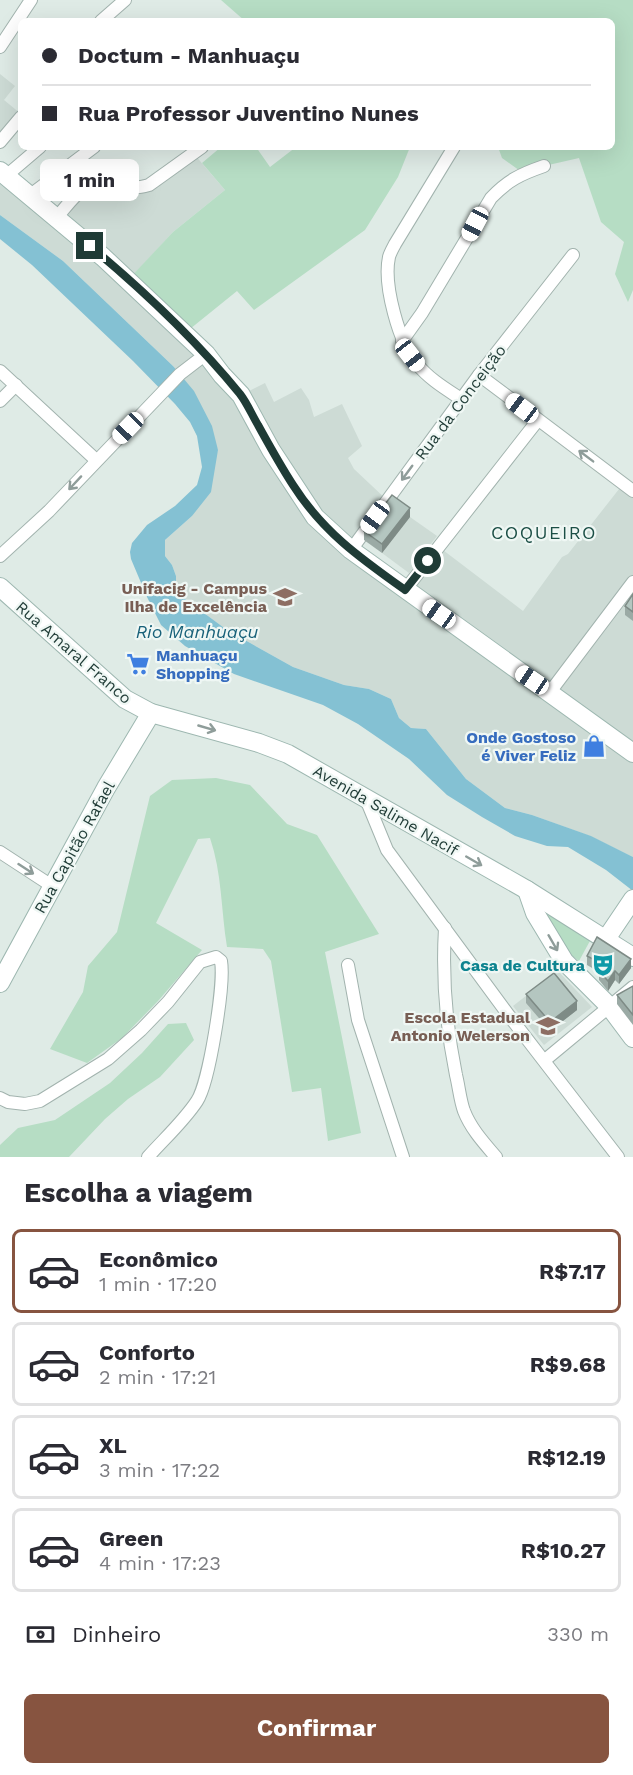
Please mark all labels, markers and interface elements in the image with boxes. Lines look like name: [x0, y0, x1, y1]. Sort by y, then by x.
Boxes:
text: Doctum - Manhuaçu: [78, 43, 300, 68]
text: Rua Professor Juventino Nunes: [78, 101, 419, 126]
callout: 1 min: [40, 159, 140, 201]
text: 1 min: [64, 168, 115, 192]
car: [459, 204, 491, 244]
route end: [76, 232, 103, 259]
car: [392, 335, 428, 375]
street label: Rua da Conceição: [411, 341, 510, 464]
car: [502, 390, 542, 426]
car: [109, 409, 147, 447]
one-way arrow: [578, 450, 594, 463]
one-way arrow: [401, 465, 414, 481]
one-way arrow: [67, 476, 82, 491]
car: [357, 497, 393, 537]
district label: COQUEIRO: [491, 522, 597, 543]
route start: [414, 547, 441, 574]
place label: Unifacig - Campus Ilha de Excelência: [121, 579, 268, 616]
school or university icon: Unifacig - Campus Ilha de Excelência: [272, 584, 298, 610]
car: [419, 596, 459, 632]
street label: Rua Amaral Franco: [12, 597, 135, 708]
water label: Rio Manhuaçu: [136, 621, 259, 642]
place label: Manhuaçu Shopping: [156, 646, 238, 683]
supermarket icon: Manhuaçu Shopping: [125, 651, 151, 677]
car: [512, 662, 552, 698]
one-way arrow: [197, 723, 216, 734]
place label: Onde Gostoso é Viver Feliz: [466, 728, 576, 765]
shop icon: Onde Gostoso é Viver Feliz: [581, 733, 607, 759]
street label: Avenida Salime Nacif: [310, 761, 462, 860]
street label: Rua Capitão Rafael: [30, 778, 119, 917]
one-way arrow: [465, 856, 483, 867]
one-way arrow: [17, 863, 34, 875]
one-way arrow: [547, 934, 559, 951]
theatre icon: Casa de Cultura: [590, 952, 616, 978]
place label: Casa de Cultura: [460, 956, 586, 975]
place label: Escola Estadual Antonio Welerson: [391, 1008, 531, 1045]
school or university icon: Escola Estadual Antonio Welerson: [535, 1013, 561, 1039]
text: Escolha a viagem: [24, 1177, 253, 1209]
icon: car: [27, 1244, 81, 1298]
text: Econômico: [99, 1247, 218, 1272]
text: R$7.17: [539, 1259, 606, 1284]
text: 1 min · 17:20: [99, 1272, 217, 1296]
icon: car: [27, 1337, 81, 1391]
text: Conforto: [99, 1340, 195, 1365]
text: R$9.68: [530, 1352, 606, 1377]
text: 2 min · 17:21: [99, 1365, 216, 1389]
icon: car: [27, 1430, 81, 1484]
text: XL: [99, 1433, 127, 1458]
text: R$12.19: [527, 1445, 606, 1470]
text: 3 min · 17:22: [99, 1458, 220, 1482]
icon: car: [27, 1523, 81, 1577]
text: Green: [99, 1526, 163, 1551]
text: R$10.27: [521, 1538, 606, 1563]
text: 4 min · 17:23: [99, 1551, 221, 1575]
icon: cash: [24, 1618, 57, 1651]
text: Dinheiro: [72, 1622, 161, 1647]
text: 330 m: [547, 1622, 609, 1646]
button: Confirmar: [24, 1694, 609, 1763]

